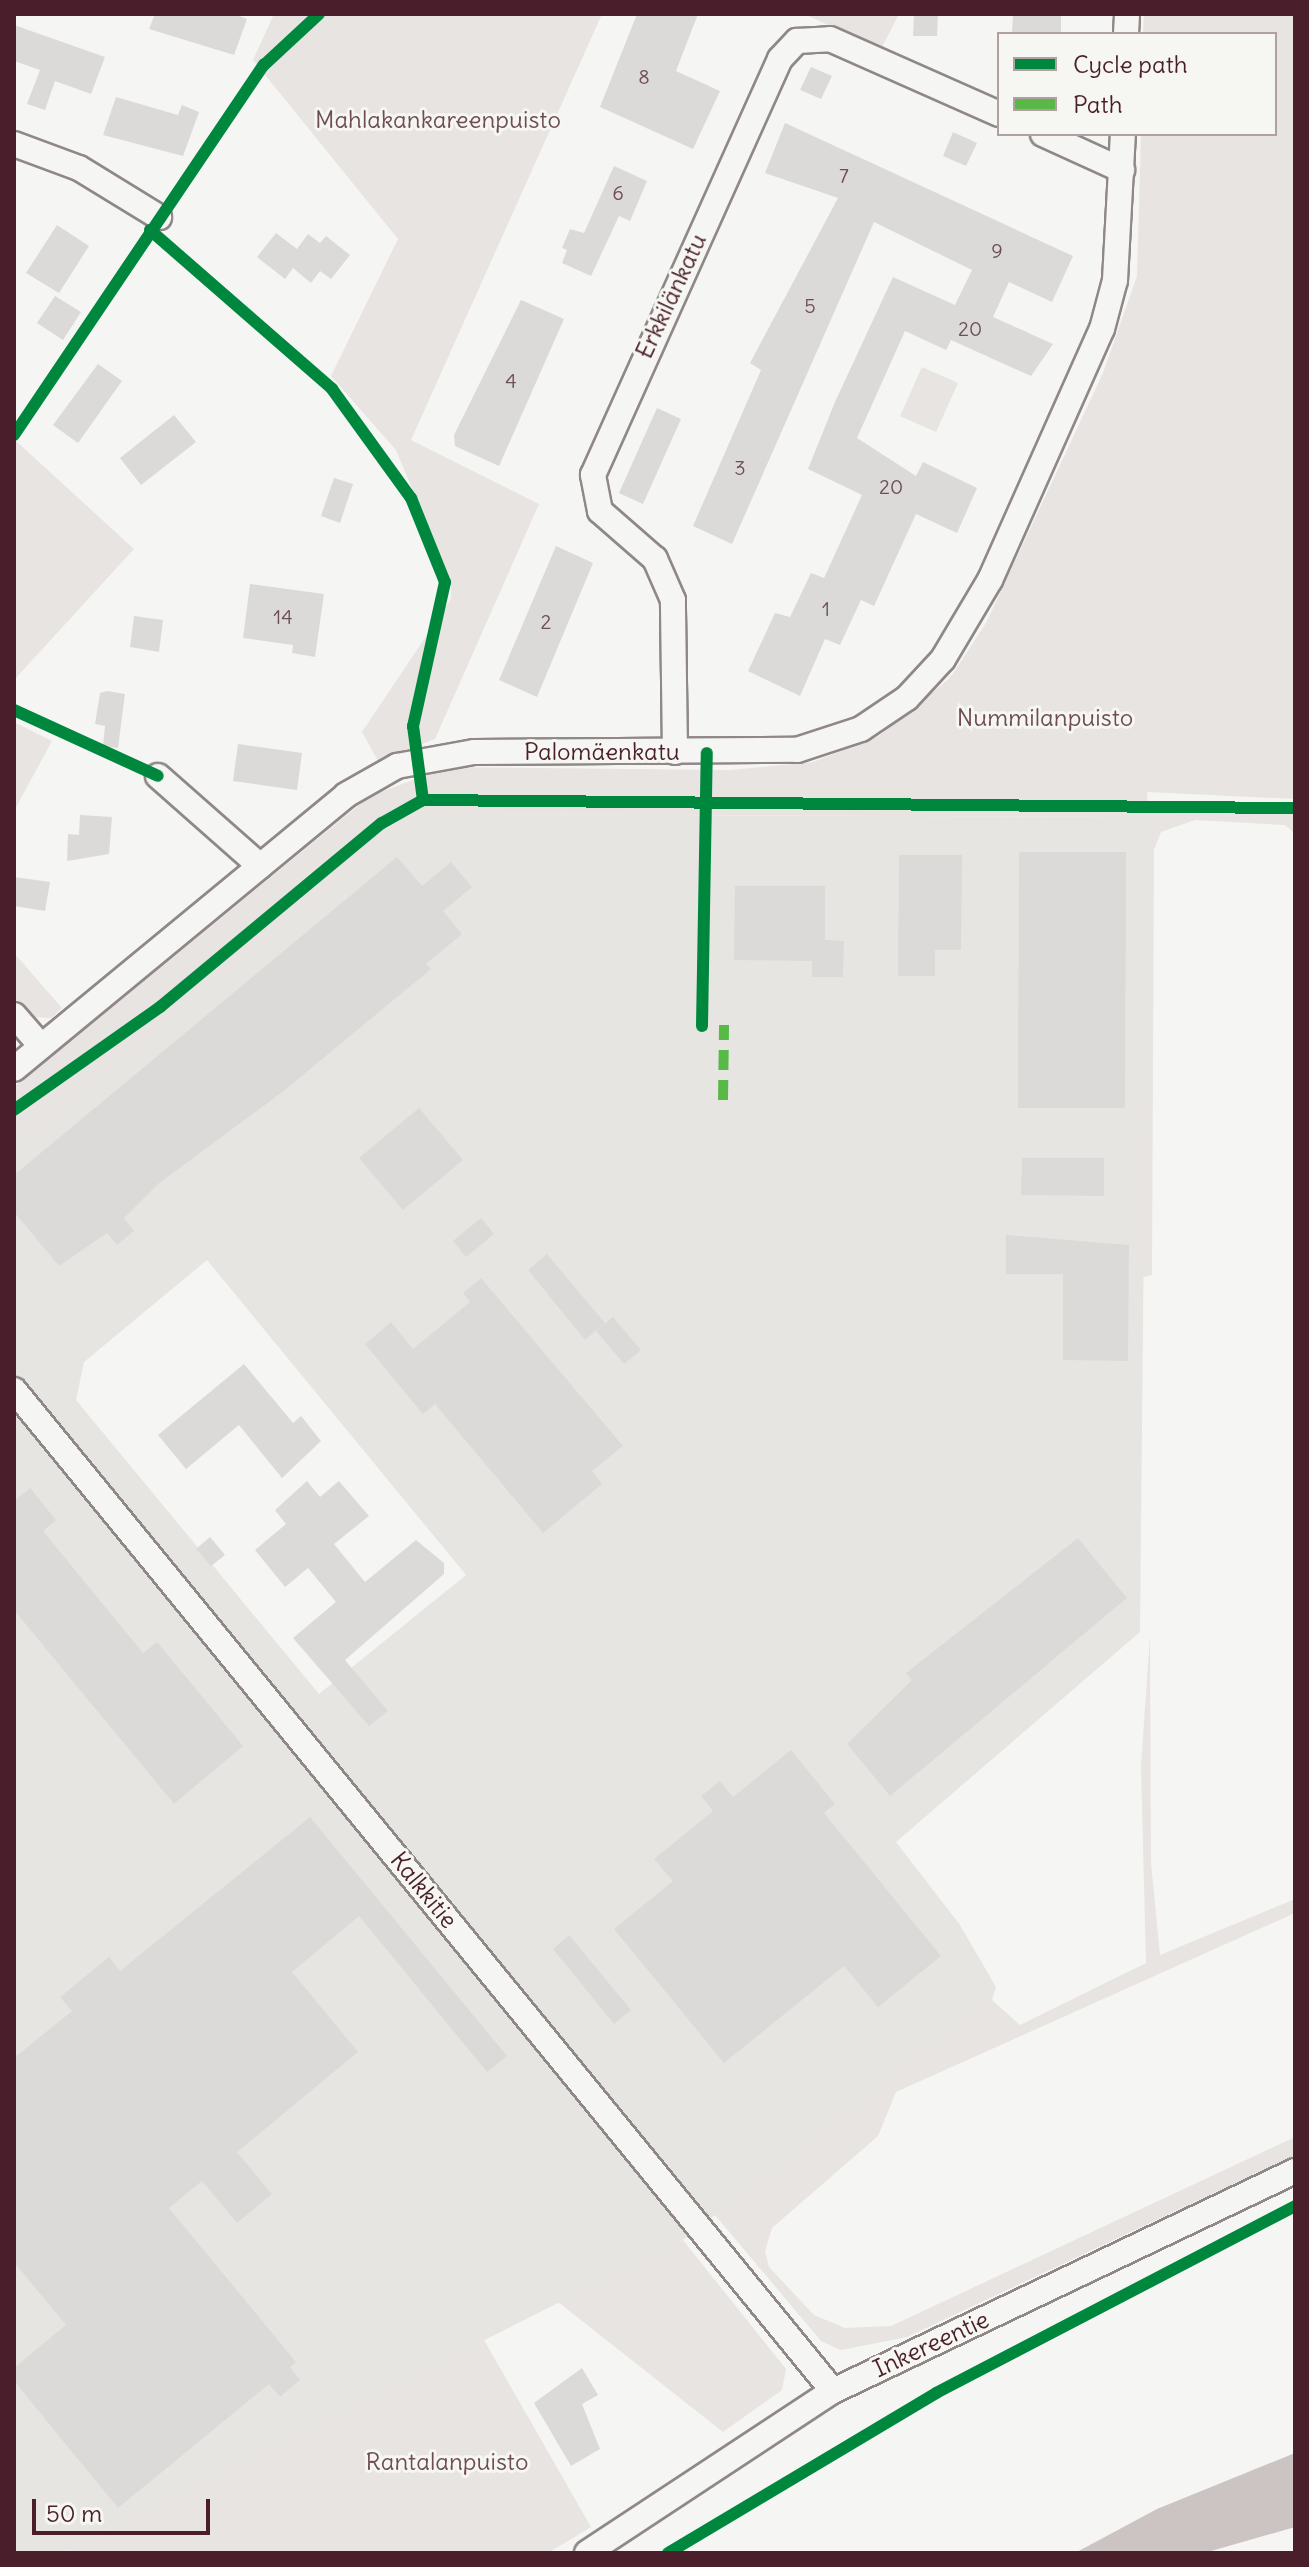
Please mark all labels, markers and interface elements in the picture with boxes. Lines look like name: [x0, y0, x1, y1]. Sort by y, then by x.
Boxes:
legend: [997, 32, 1277, 136]
text: Cycle path: [1073, 49, 1188, 79]
house number: 8: [638, 64, 650, 88]
text: Path: [1073, 89, 1123, 119]
park label: Mahlakankareenpuisto: [315, 106, 561, 134]
house number: 7: [839, 163, 849, 187]
house number: 6: [612, 180, 624, 204]
street label: Erkkilänkatu: [630, 229, 712, 363]
house number: 9: [991, 238, 1003, 262]
house number: 5: [804, 293, 816, 317]
house number: 20: [958, 316, 982, 340]
house number: 4: [505, 368, 517, 392]
house number: 3: [734, 455, 746, 479]
house number: 20: [879, 474, 903, 498]
house number: 1: [822, 596, 830, 620]
house number: 14: [273, 604, 293, 628]
house number: 2: [541, 609, 551, 633]
park label: Nummilanpuisto: [957, 704, 1133, 732]
street label: Palomäenkatu: [524, 738, 680, 766]
street label: Kalkkitie: [384, 1846, 464, 1934]
street label: Inkereentie: [869, 2305, 993, 2383]
park label: Rantalanpuisto: [366, 2448, 528, 2476]
scale bar: [36, 2483, 214, 2533]
text: 50 m: [46, 2498, 102, 2528]

